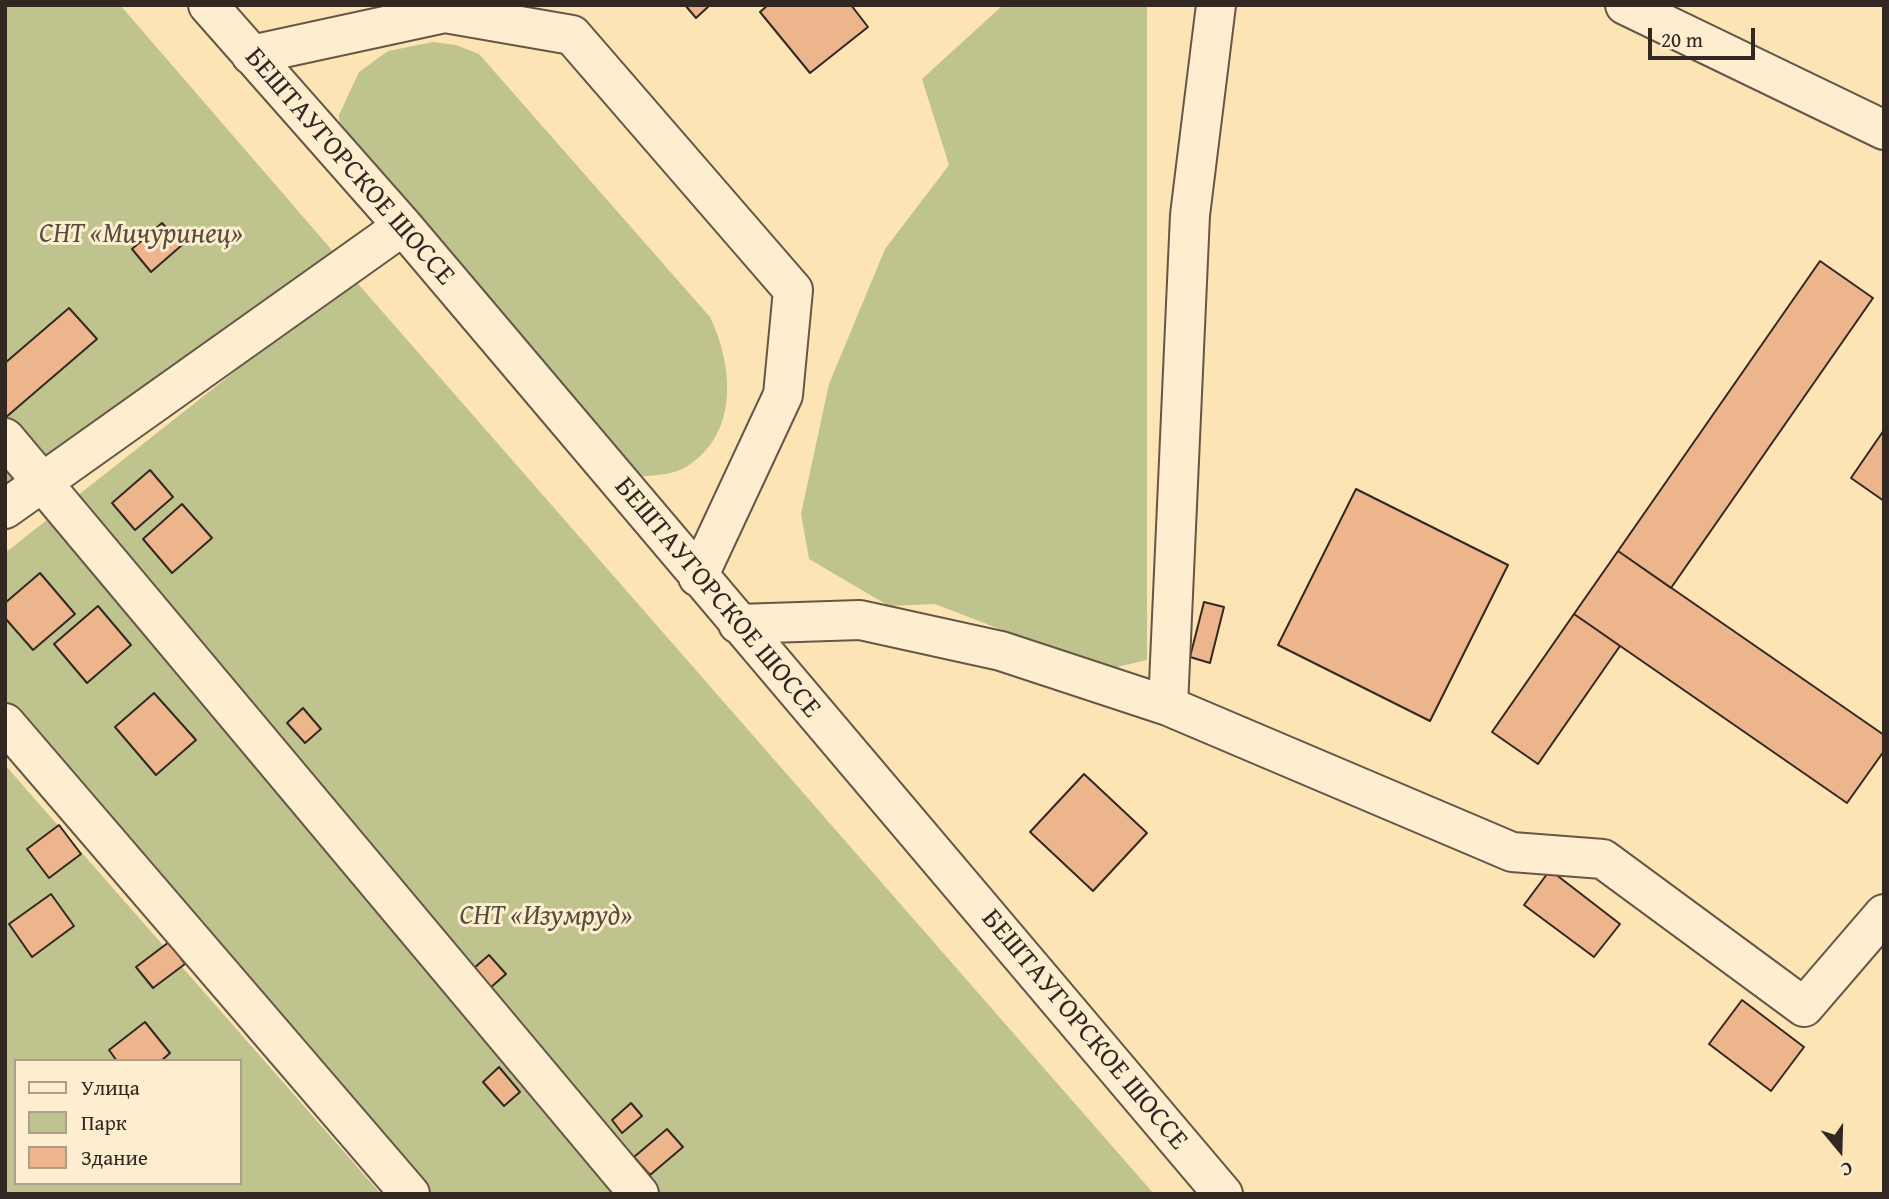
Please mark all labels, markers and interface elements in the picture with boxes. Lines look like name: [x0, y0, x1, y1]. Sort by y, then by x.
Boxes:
scale bar: [1651, 14, 1758, 58]
text: 20 m: [1661, 24, 1703, 55]
street label: БЕШТАУГОРСКОЕ ШОССЕ: [237, 41, 461, 293]
park label: СНТ «Мичуринец»: [39, 218, 243, 252]
street label: БЕШТАУГОРСКОЕ ШОССЕ: [607, 471, 827, 725]
park label: СНТ «Изумруд»: [460, 900, 632, 934]
street label: БЕШТАУГОРСКОЕ ШОССЕ: [974, 903, 1194, 1157]
legend: [14, 1059, 242, 1185]
text: Улица: [81, 1072, 140, 1103]
text: Парк: [81, 1107, 127, 1138]
north arrow: [1805, 1115, 1875, 1185]
text: Здание: [81, 1142, 148, 1173]
text: С: [1837, 1155, 1856, 1185]

